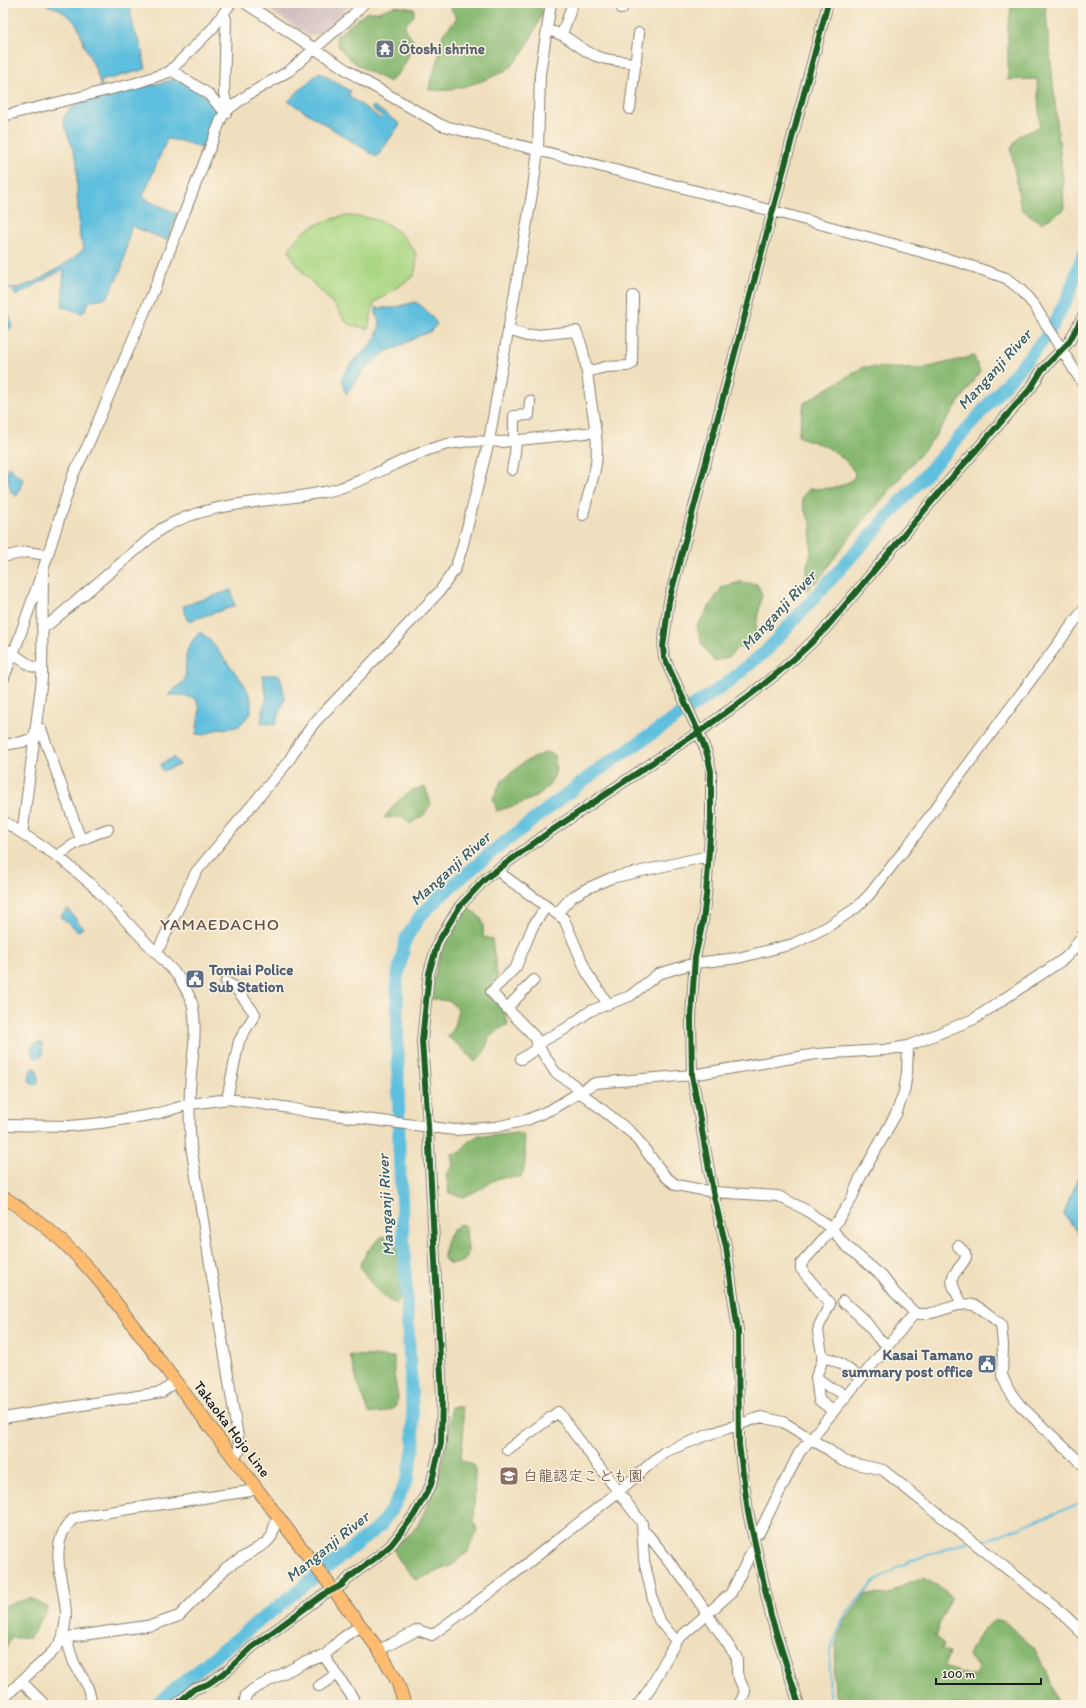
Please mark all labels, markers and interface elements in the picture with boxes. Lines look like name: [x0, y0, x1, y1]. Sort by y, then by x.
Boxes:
temple icon: Ōtoshi shrine: [374, 38, 396, 60]
place label: Ōtoshi shrine: [399, 40, 485, 58]
water label: Manganji River: [953, 324, 1037, 414]
water label: Manganji River: [737, 565, 821, 654]
water label: Manganji River: [406, 826, 496, 909]
district label: YAMAEDACHO: [160, 914, 280, 934]
place label: Tomiai Police Sub Station: [208, 961, 293, 996]
public building icon: Tomiai Police Sub Station: [184, 968, 206, 990]
water label: Manganji River: [373, 1152, 398, 1256]
place label: Kasai Tamano summary post office: [842, 1346, 973, 1382]
public building icon: Kasai Tamano summary post office: [976, 1353, 998, 1375]
street label: Takaoka Hojo Line: [190, 1377, 274, 1481]
school or university icon: 白龍認定こども園: [498, 1465, 520, 1487]
place label: 白龍認定こども園: [523, 1467, 643, 1485]
water label: Manganji River: [282, 1506, 374, 1586]
scale bar: [936, 1660, 1041, 1686]
text: 100 m: [942, 1667, 975, 1681]

